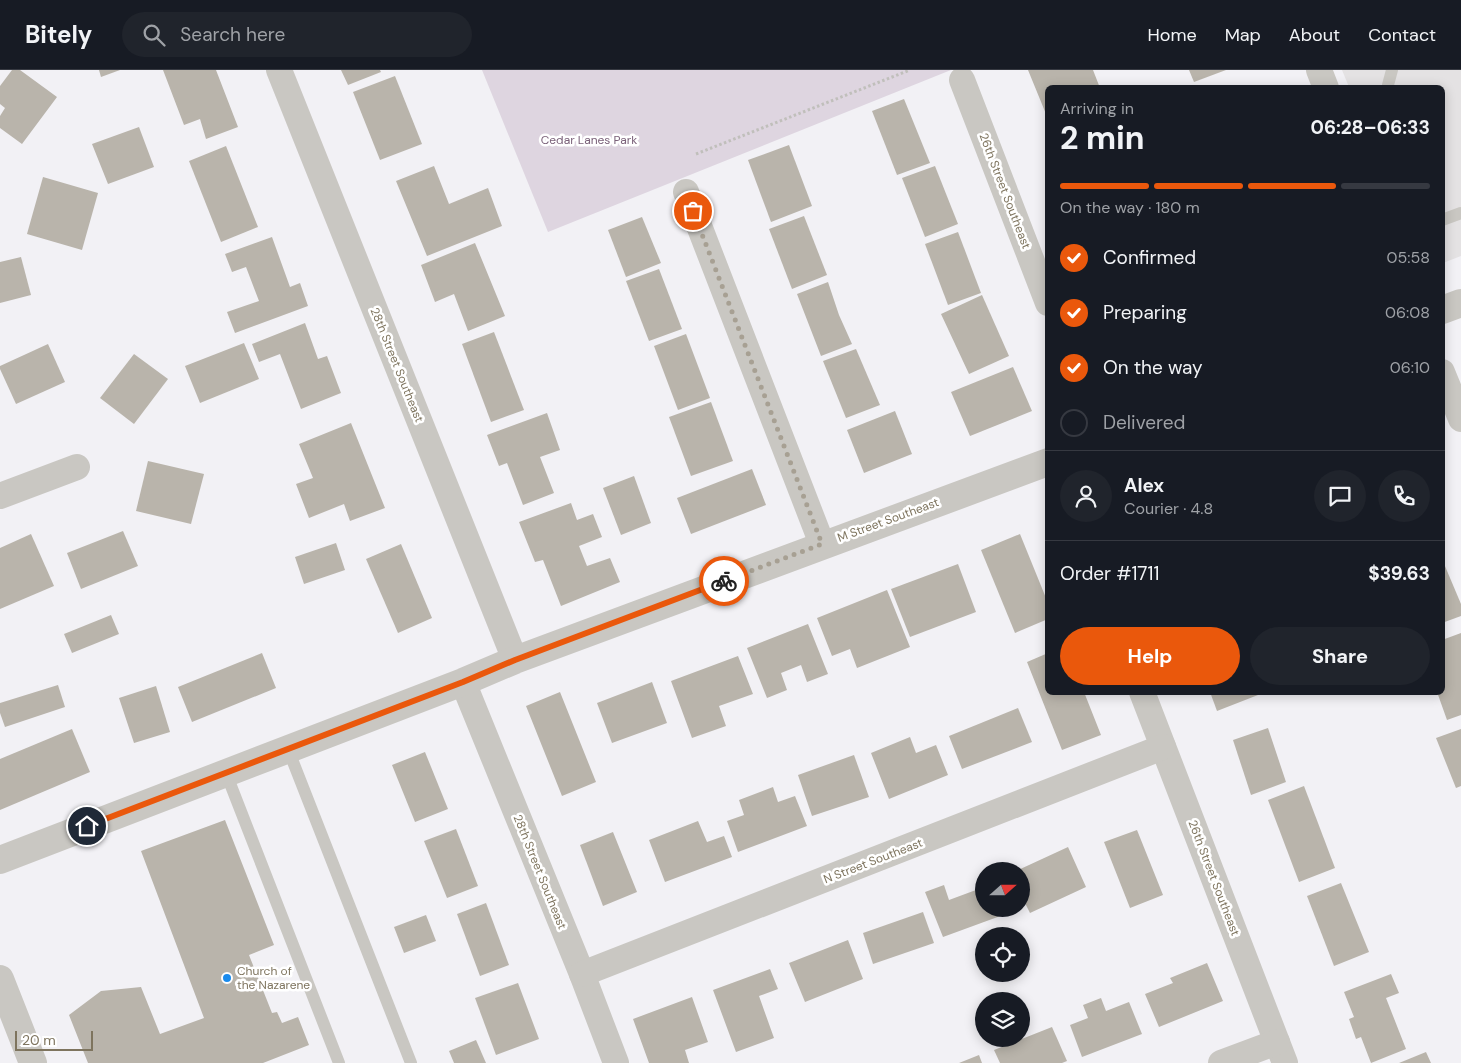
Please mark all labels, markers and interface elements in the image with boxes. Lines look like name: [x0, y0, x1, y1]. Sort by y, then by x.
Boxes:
search box: [122, 12, 472, 57]
text: Bitely: [25, 19, 92, 50]
icon: search: [140, 21, 168, 49]
text: Search here: [180, 22, 285, 47]
text: Home: [1147, 23, 1197, 47]
text: Map: [1225, 23, 1261, 47]
text: About: [1289, 23, 1340, 47]
text: Contact: [1368, 23, 1436, 47]
text: Arriving in: [1060, 98, 1134, 119]
text: 06:28–06:33: [1311, 115, 1430, 140]
text: 2 min: [1060, 117, 1145, 159]
street label: 26th Street Southeast: [976, 131, 1035, 251]
park label: Cedar Lanes Park: [541, 132, 637, 148]
pin: [672, 190, 714, 232]
icon: bag: [679, 197, 707, 225]
text: On the way · 180 m: [1060, 197, 1200, 218]
icon: check: [1060, 244, 1088, 272]
text: Confirmed: [1103, 245, 1196, 270]
text: 05:58: [1387, 247, 1430, 268]
icon: check: [1060, 299, 1088, 327]
text: Preparing: [1103, 300, 1187, 325]
text: 06:08: [1385, 302, 1430, 323]
street label: 28th Street Southeast: [367, 305, 427, 425]
icon: check: [1060, 354, 1088, 382]
text: On the way: [1103, 355, 1203, 380]
text: 06:10: [1390, 357, 1430, 378]
text: Delivered: [1103, 410, 1185, 435]
button: person: [1060, 470, 1112, 522]
button: chat: [1314, 470, 1366, 522]
button: phone: [1378, 470, 1430, 522]
text: Alex: [1124, 473, 1164, 498]
street label: M Street Southeast: [835, 494, 941, 546]
text: Courier · 4.8: [1124, 498, 1213, 519]
courier: [699, 556, 749, 606]
text: Order #1711: [1060, 561, 1159, 586]
text: $39.63: [1368, 561, 1430, 586]
icon: bike: [710, 567, 738, 595]
button: Help: [1060, 627, 1240, 685]
button: Share: [1250, 627, 1430, 685]
pin: [66, 805, 108, 847]
icon: home: [73, 812, 101, 840]
street label: 28th Street Southeast: [510, 812, 570, 932]
street label: 26th Street Southeast: [1185, 818, 1244, 938]
street label: N Street Southeast: [821, 835, 925, 887]
north arrow: [975, 862, 1030, 918]
map controls: [975, 862, 1030, 1047]
button: locate: [975, 927, 1030, 982]
place label: Church of the Nazarene: [237, 963, 310, 993]
marker: Church of the Nazarene: [221, 972, 233, 984]
button: layers: [975, 992, 1030, 1047]
scale bar: [15, 1028, 92, 1051]
text: 20 m: [22, 1031, 56, 1049]

